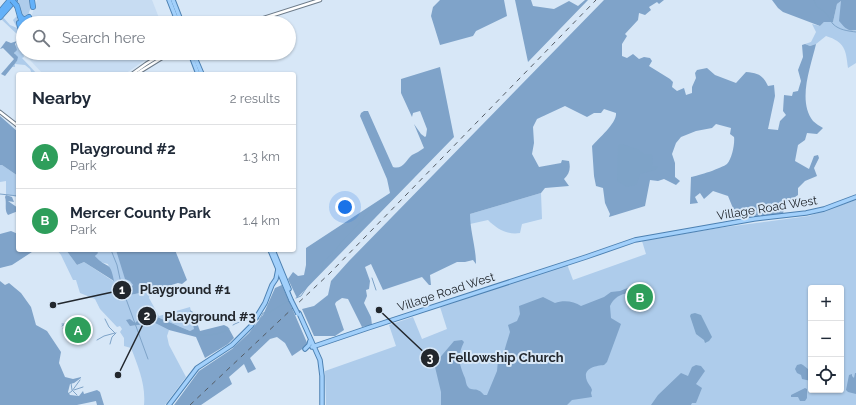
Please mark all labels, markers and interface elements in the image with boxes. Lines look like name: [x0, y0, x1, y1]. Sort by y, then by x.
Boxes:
search box: [16, 16, 296, 60]
icon: search: [30, 27, 52, 49]
text: Search here: [62, 29, 145, 47]
text: Nearby: [32, 88, 91, 108]
text: 2 results: [230, 91, 280, 106]
text: Playground #2: [70, 140, 176, 158]
text: A: [41, 149, 49, 164]
text: 1.3 km: [243, 149, 280, 164]
text: Park: [70, 158, 97, 173]
street label: Village Road West: [716, 193, 818, 223]
your location: [335, 197, 355, 217]
text: Mercer County Park: [70, 204, 211, 222]
text: B: [41, 213, 49, 228]
text: 1.4 km: [243, 213, 280, 228]
text: Park: [70, 222, 97, 237]
street label: Village Road West: [396, 270, 496, 314]
callout: Playground #1: [112, 277, 238, 302]
text: Playground #1: [140, 282, 231, 297]
pin: B: [627, 282, 653, 312]
text: 1: [119, 283, 125, 297]
map controls: [808, 285, 844, 393]
button: +: [808, 285, 844, 321]
callout: Playground #3: [137, 304, 264, 329]
text: 2: [144, 309, 151, 323]
text: Playground #3: [164, 309, 256, 324]
pin: A: [65, 315, 91, 345]
button: −: [808, 321, 844, 357]
callout: Fellowship Church: [420, 345, 571, 370]
text: Fellowship Church: [448, 350, 564, 365]
text: 3: [427, 351, 434, 365]
button: locate: [808, 357, 844, 393]

